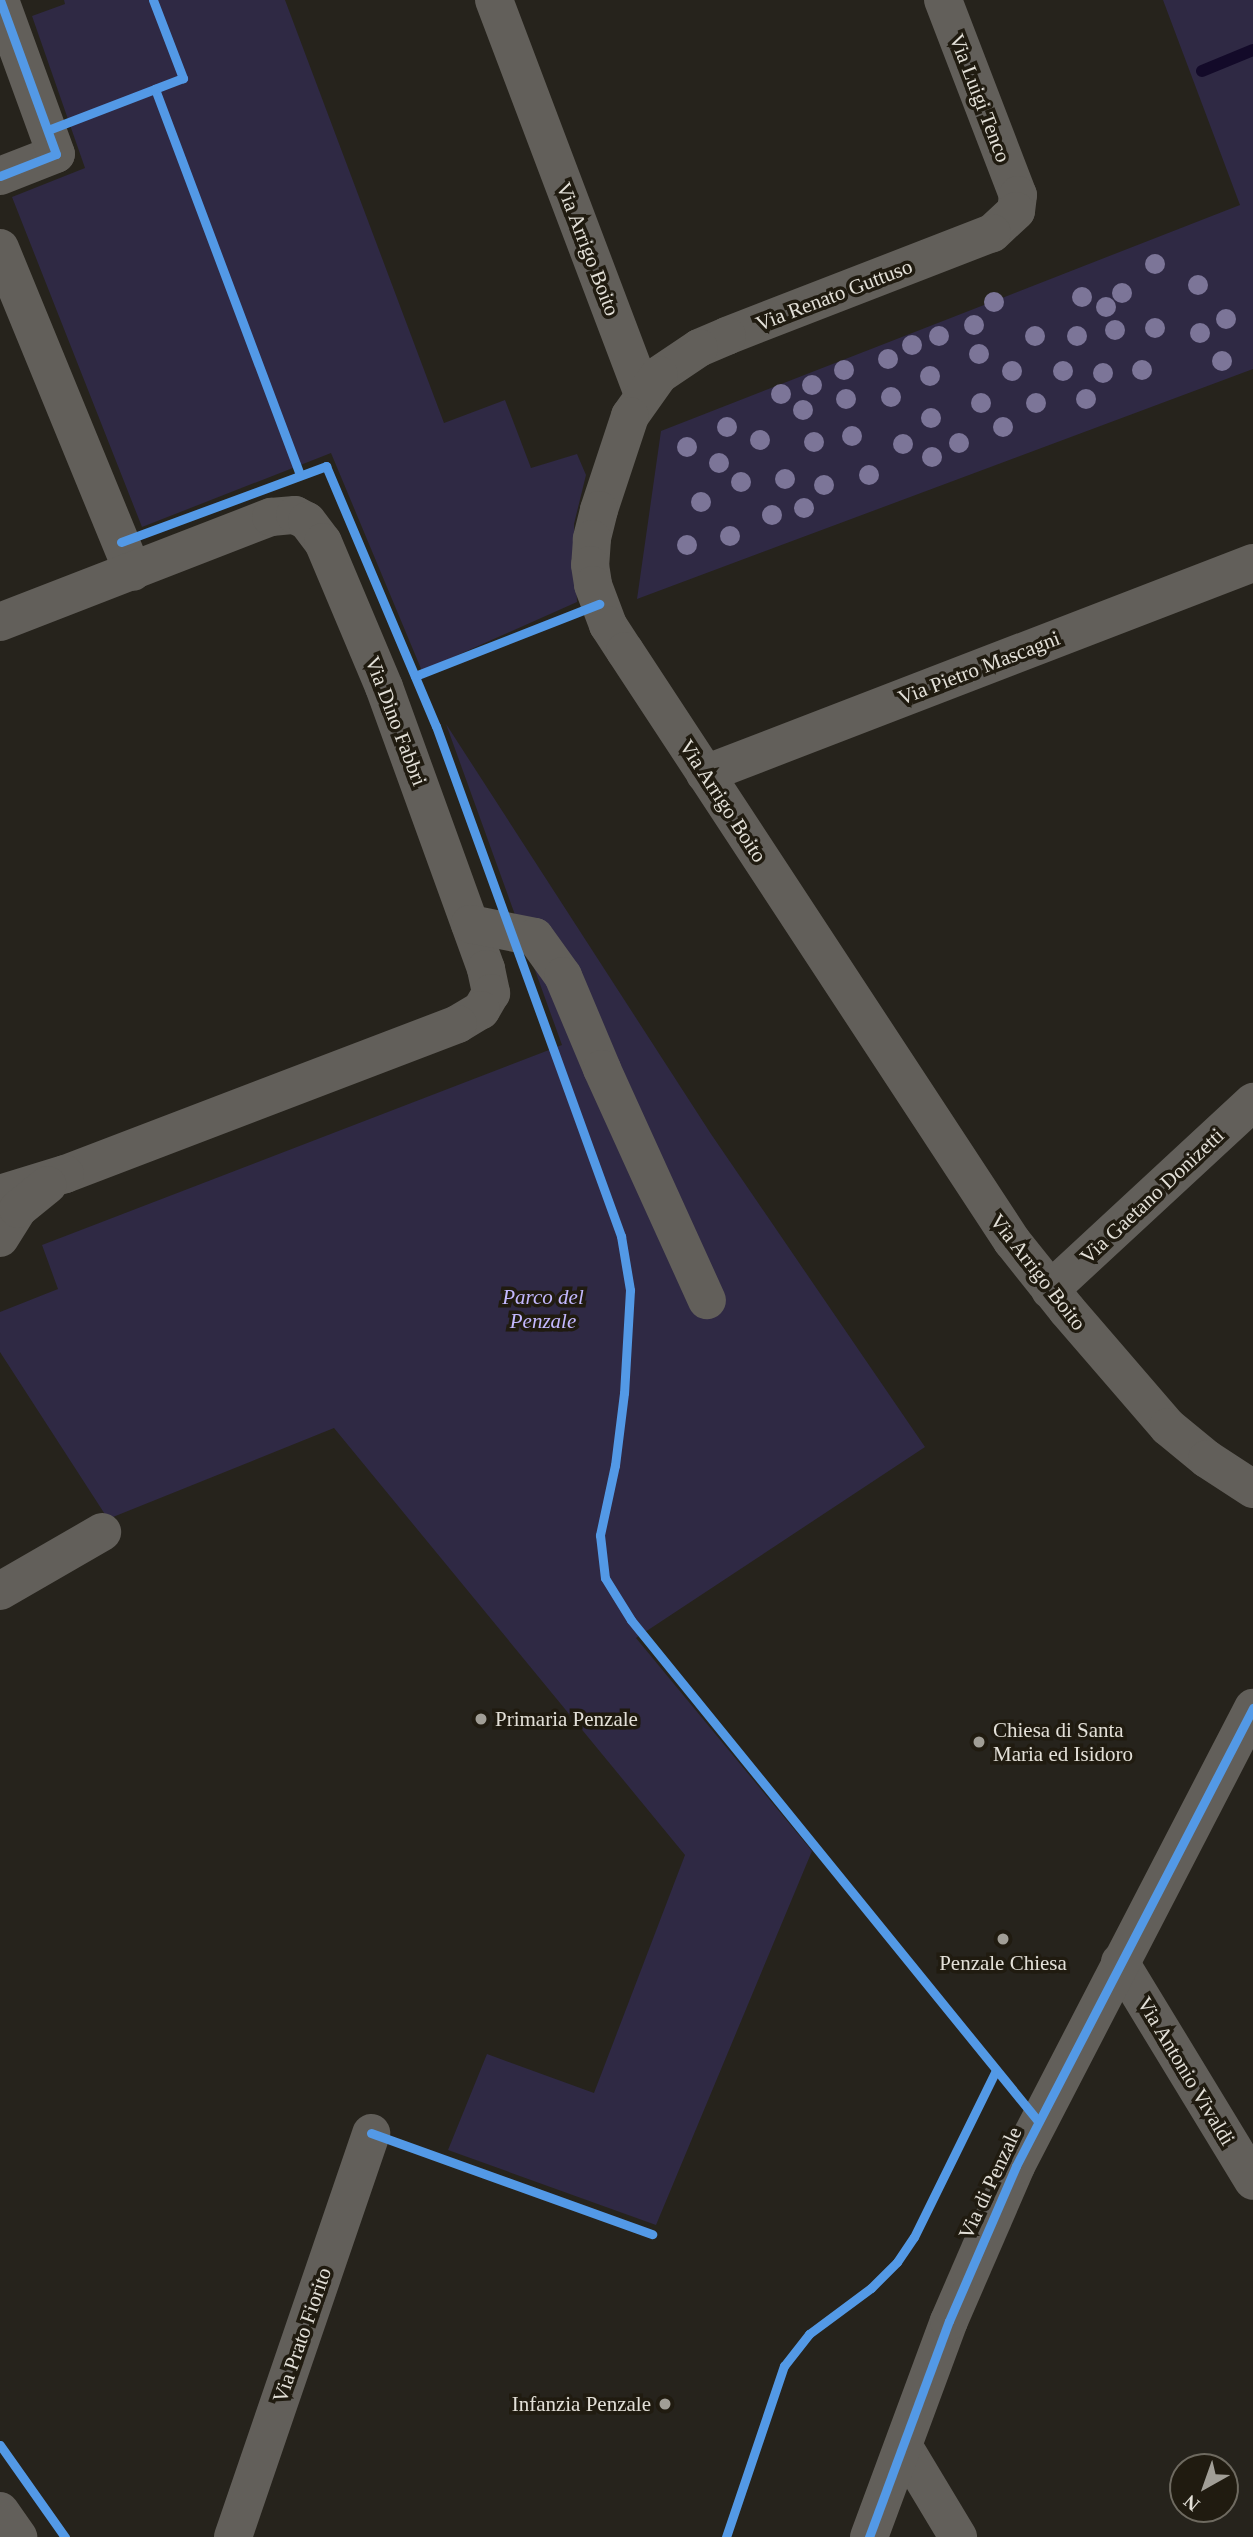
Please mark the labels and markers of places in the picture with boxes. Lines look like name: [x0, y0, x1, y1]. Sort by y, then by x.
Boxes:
place label: Primaria Penzale: [495, 1706, 638, 1732]
marker: Primaria Penzale: [473, 1711, 489, 1727]
place label: Chiesa di Santa Maria ed Isidoro: [993, 1717, 1133, 1767]
marker: Chiesa di Santa Maria ed Isidoro: [971, 1734, 987, 1750]
marker: Penzale Chiesa: [995, 1931, 1011, 1947]
place label: Penzale Chiesa: [939, 1950, 1067, 1976]
place label: Infanzia Penzale: [512, 2391, 651, 2417]
marker: Infanzia Penzale: [657, 2396, 673, 2412]

